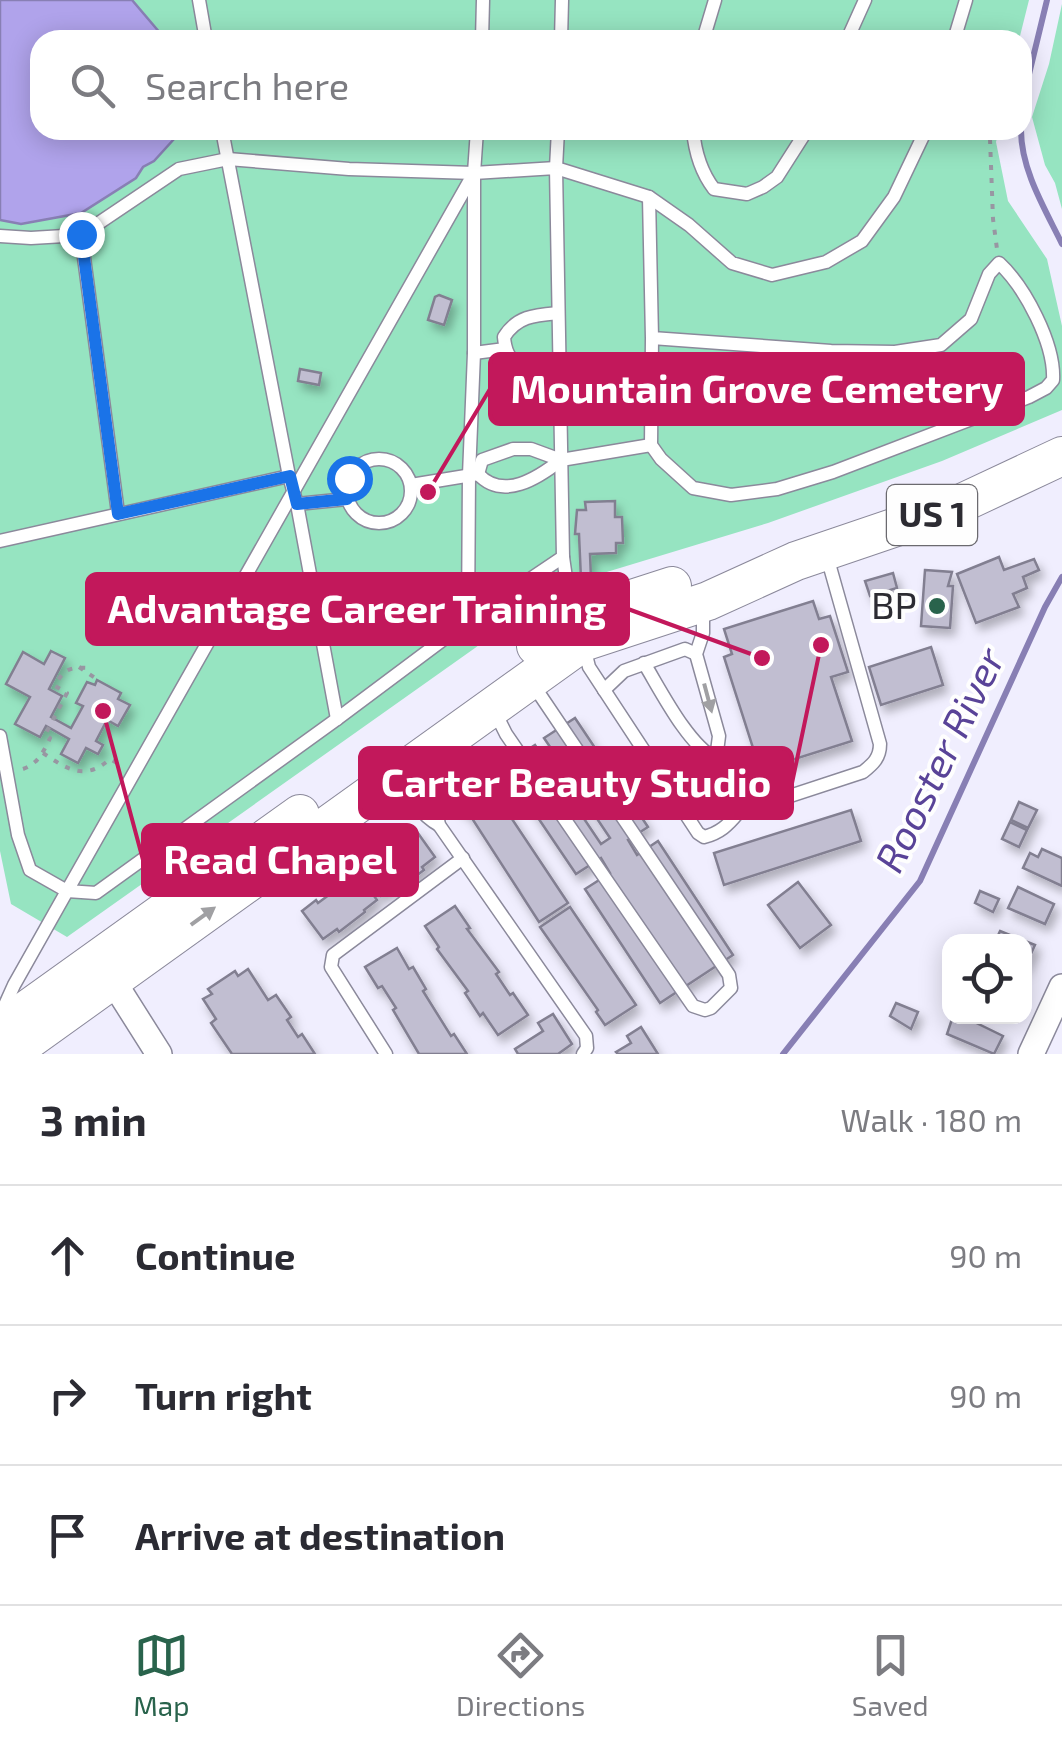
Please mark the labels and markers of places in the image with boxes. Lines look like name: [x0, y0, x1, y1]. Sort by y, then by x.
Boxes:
callout: Mountain Grove Cemetery: [490, 354, 1023, 424]
callout: Advantage Career Training: [87, 574, 628, 644]
place label: BP: [871, 581, 917, 627]
marker: BP: [926, 595, 948, 617]
callout: Carter Beauty Studio: [360, 748, 792, 818]
callout: Read Chapel: [143, 825, 417, 895]

